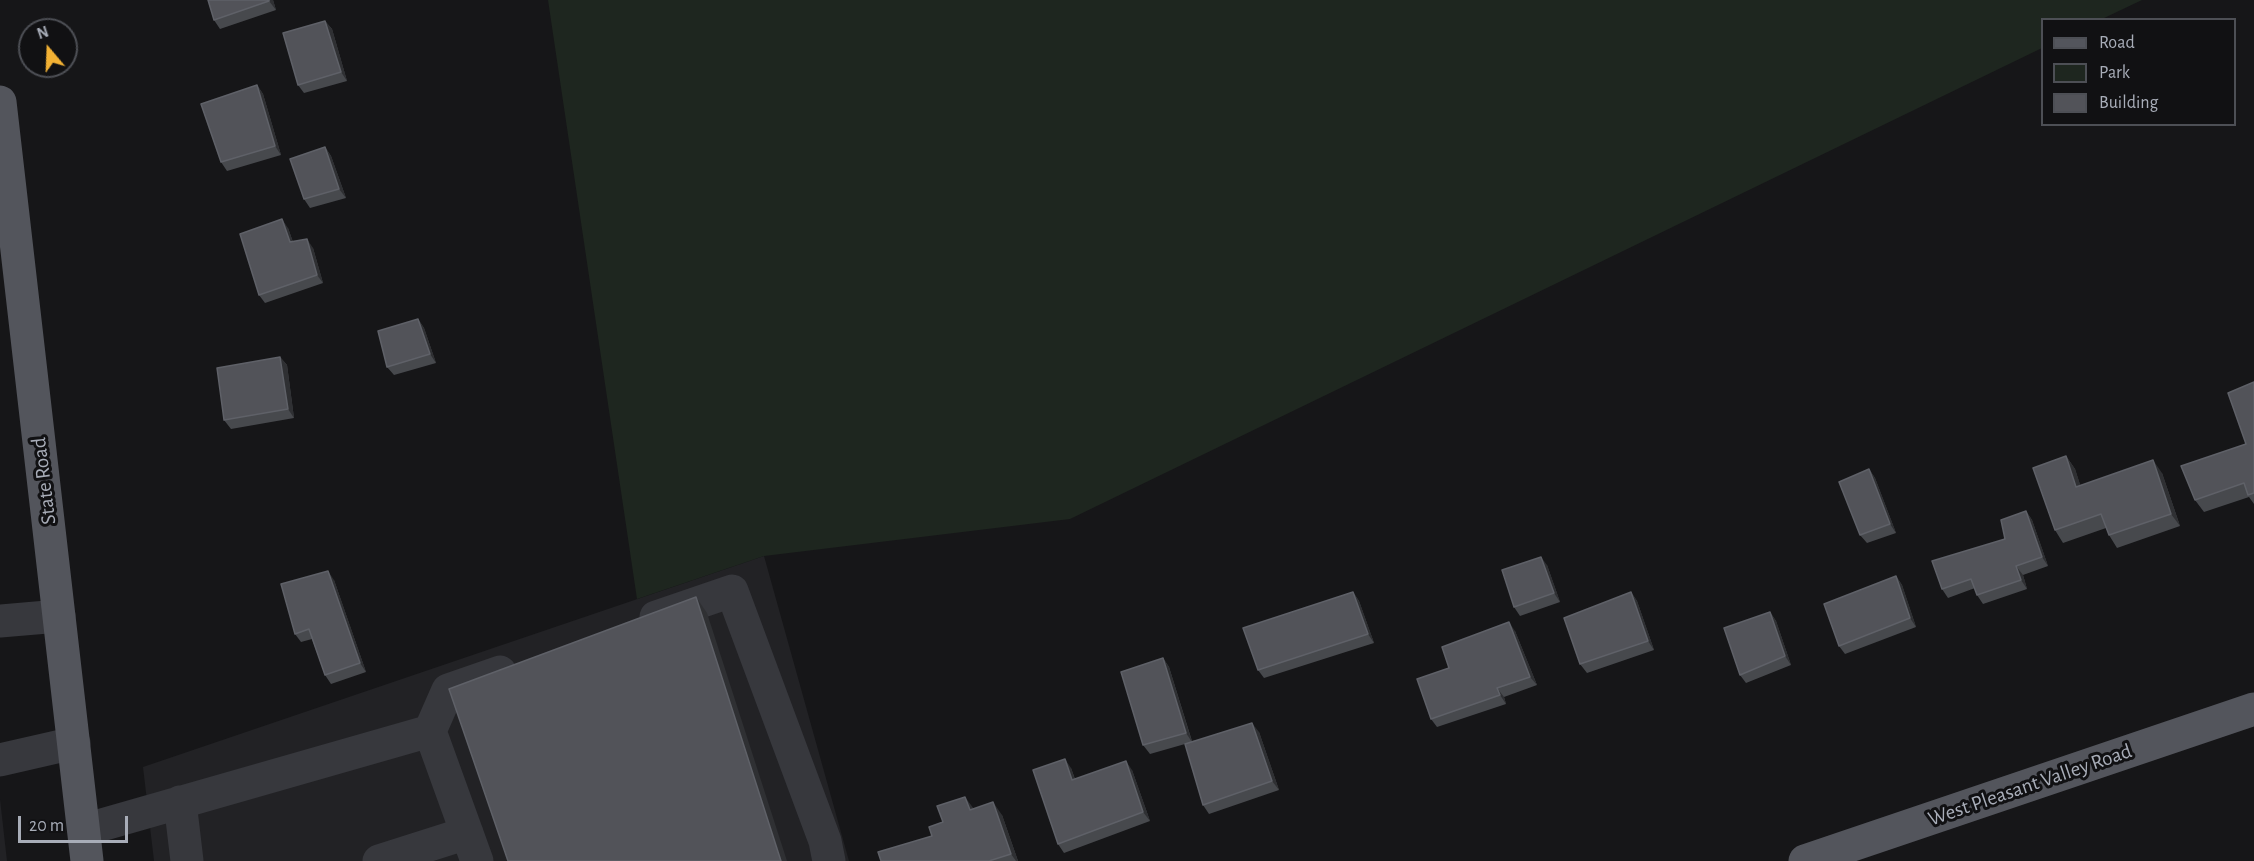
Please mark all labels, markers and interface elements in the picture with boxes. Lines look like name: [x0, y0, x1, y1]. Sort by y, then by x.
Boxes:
north arrow: [18, 18, 78, 78]
legend: [2041, 18, 2236, 126]
text: N: [35, 23, 51, 42]
text: Road: [2099, 34, 2135, 52]
text: Park: [2099, 64, 2130, 82]
text: Building: [2099, 94, 2158, 112]
street label: State Road: [26, 436, 62, 526]
street label: West Pleasant Valley Road: [1925, 738, 2135, 832]
scale bar: [21, 804, 130, 842]
text: 20 m: [29, 817, 64, 835]

